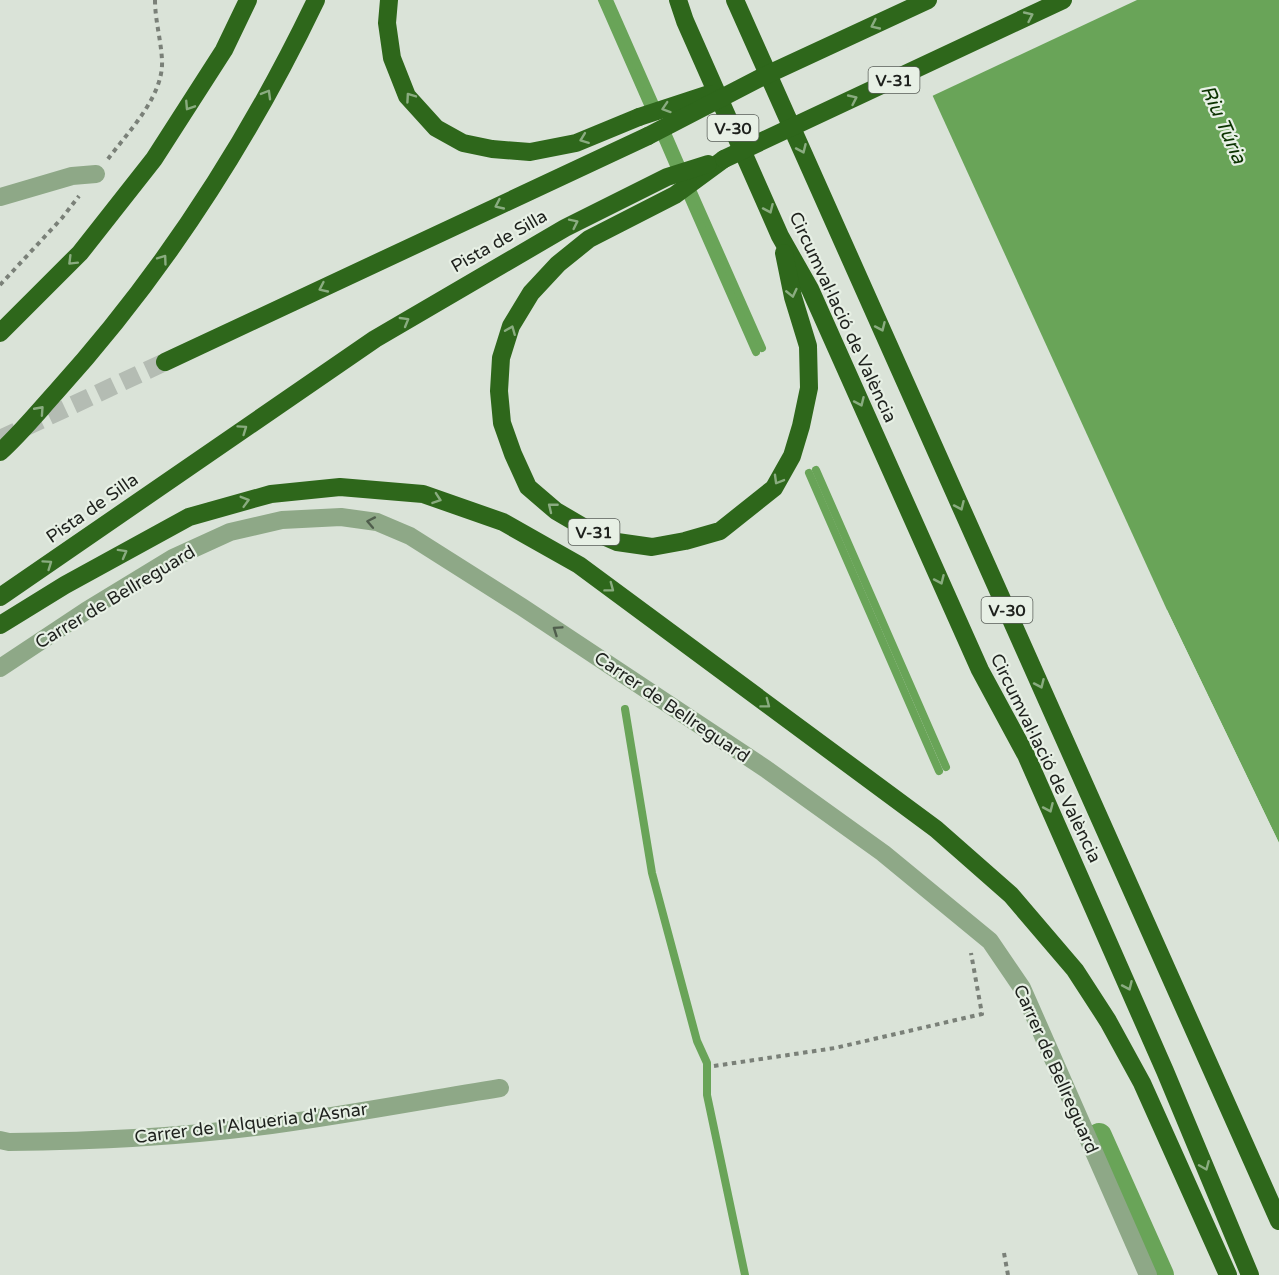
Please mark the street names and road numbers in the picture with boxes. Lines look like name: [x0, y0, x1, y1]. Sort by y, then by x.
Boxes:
road number: V-31: [868, 67, 920, 93]
road number: V-30: [708, 115, 758, 141]
street label: Pista de Silla: [447, 205, 551, 277]
street label: Circumval·lació de València: [784, 208, 902, 426]
street label: Pista de Silla: [42, 468, 142, 548]
road number: V-31: [568, 519, 620, 545]
street label: Carrer de Bellreguard: [31, 540, 199, 654]
road number: V-30: [982, 597, 1032, 623]
street label: Carrer de Bellreguard: [590, 647, 754, 767]
street label: Circumval·lació de València: [986, 650, 1106, 866]
street label: Carrer de Bellreguard: [1009, 981, 1103, 1157]
street label: Carrer de l'Alqueria d'Asnar: [133, 1098, 369, 1148]

